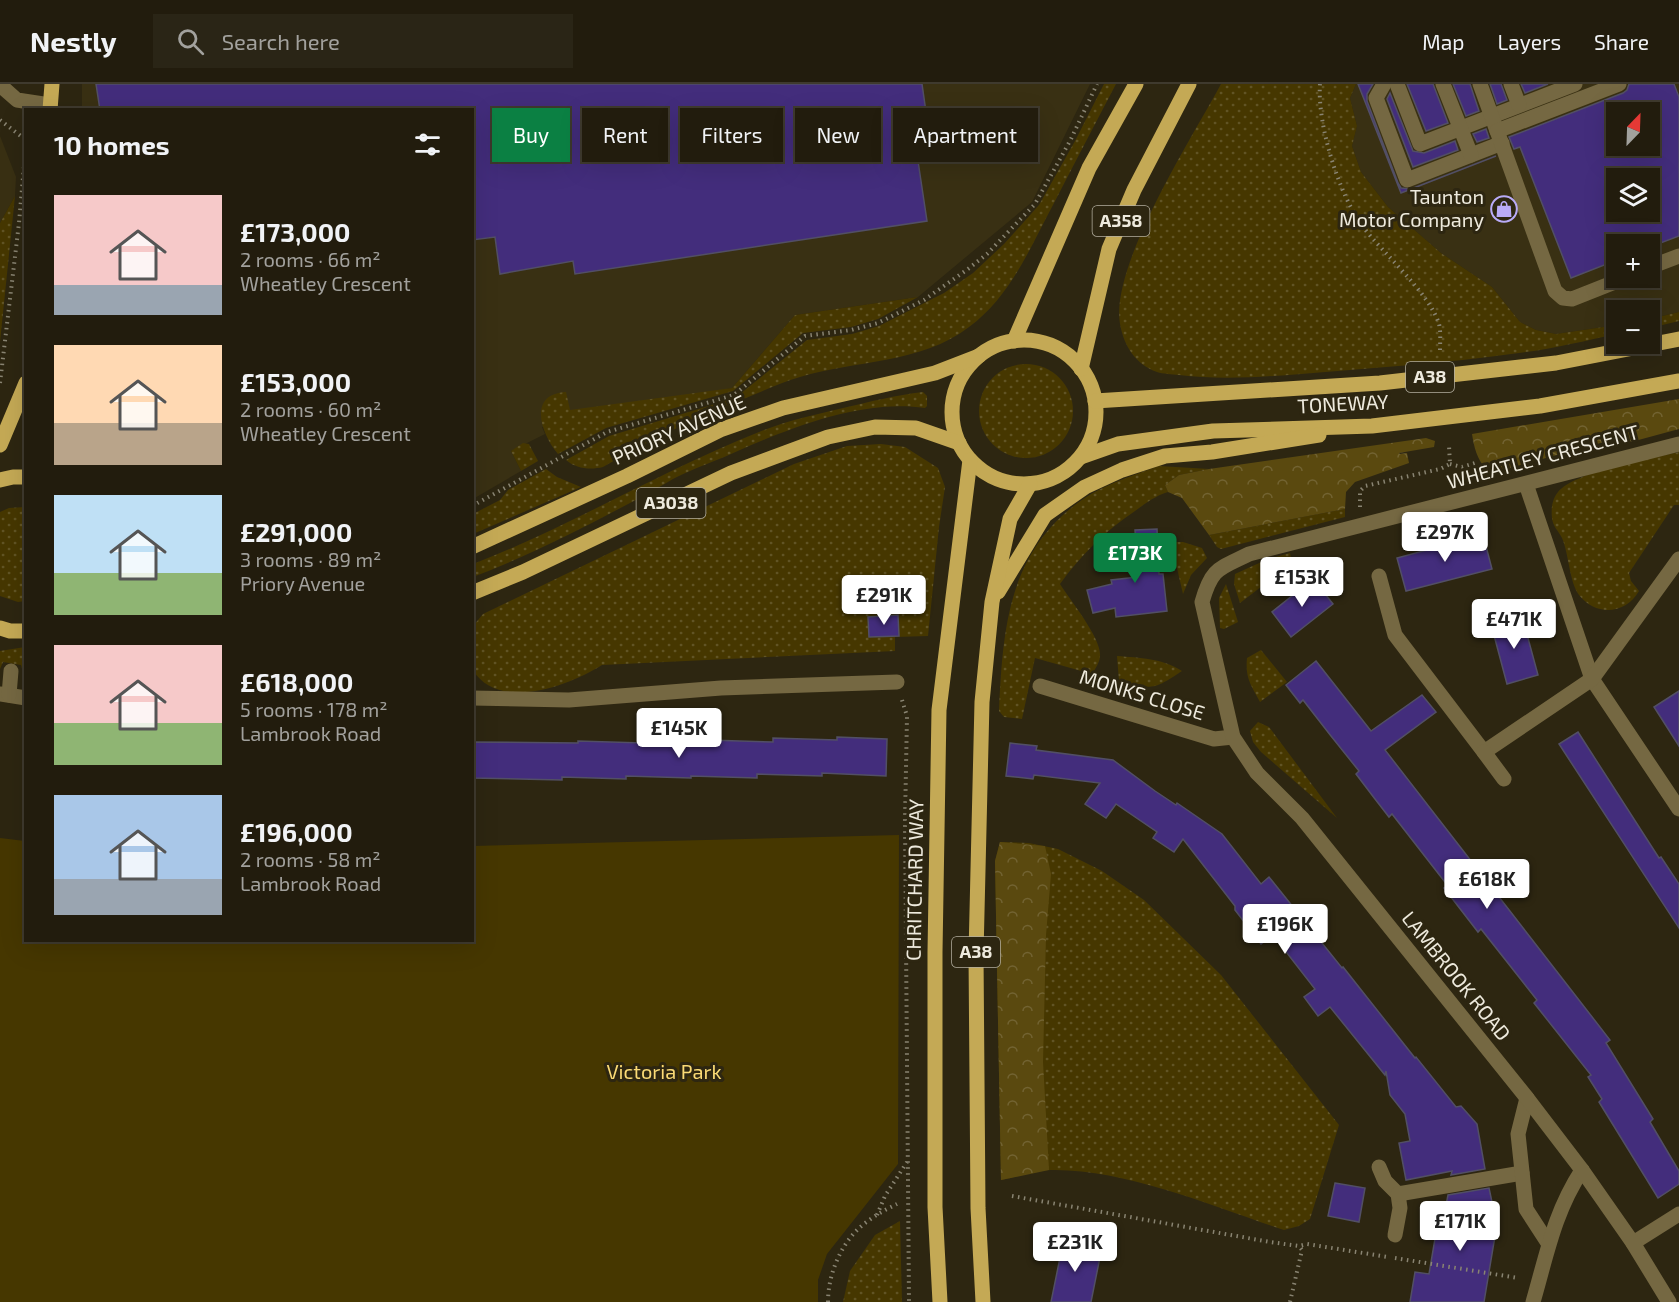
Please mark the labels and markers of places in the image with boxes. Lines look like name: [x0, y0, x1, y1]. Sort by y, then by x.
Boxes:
place label: Taunton Motor Company: [1339, 184, 1484, 231]
shop icon: Taunton Motor Company: [1489, 194, 1519, 224]
pin: £297K: [1403, 512, 1487, 563]
pin: £173K: [1093, 533, 1177, 584]
pin: £153K: [1260, 557, 1344, 608]
pin: £291K: [842, 575, 926, 626]
pin: £471K: [1472, 599, 1556, 650]
pin: £145K: [637, 708, 721, 759]
pin: £618K: [1445, 859, 1529, 910]
pin: £196K: [1243, 904, 1327, 955]
pin: £171K: [1418, 1201, 1502, 1252]
pin: £231K: [1033, 1222, 1117, 1273]

